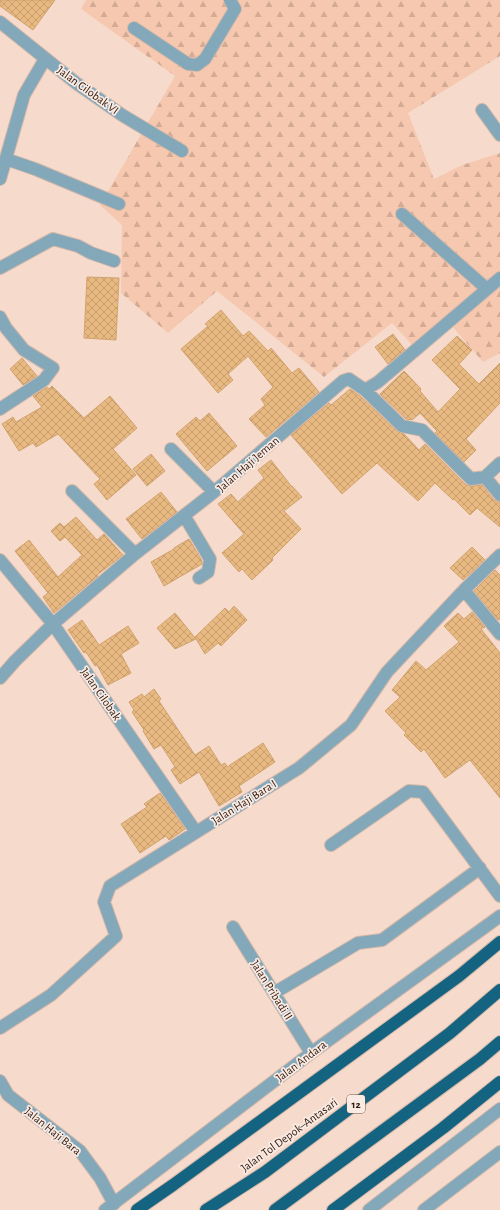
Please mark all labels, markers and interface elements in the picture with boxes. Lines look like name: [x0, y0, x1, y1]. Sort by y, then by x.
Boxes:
street label: Jalan Cilobak VI: [55, 64, 121, 116]
street label: Jalan Haji Jeman: [215, 434, 282, 495]
street label: Jalan Cilobak: [79, 666, 124, 723]
street label: Jalan Haji Bara I: [210, 777, 279, 827]
street label: Jalan Pribadi II: [249, 958, 295, 1022]
street label: Jalan Andara: [274, 1038, 329, 1084]
road number: 12: [347, 1095, 365, 1113]
street label: Jalan Tol Depok–Antasari: [239, 1096, 339, 1174]
street label: Jalan Haji Bara: [22, 1105, 84, 1158]

